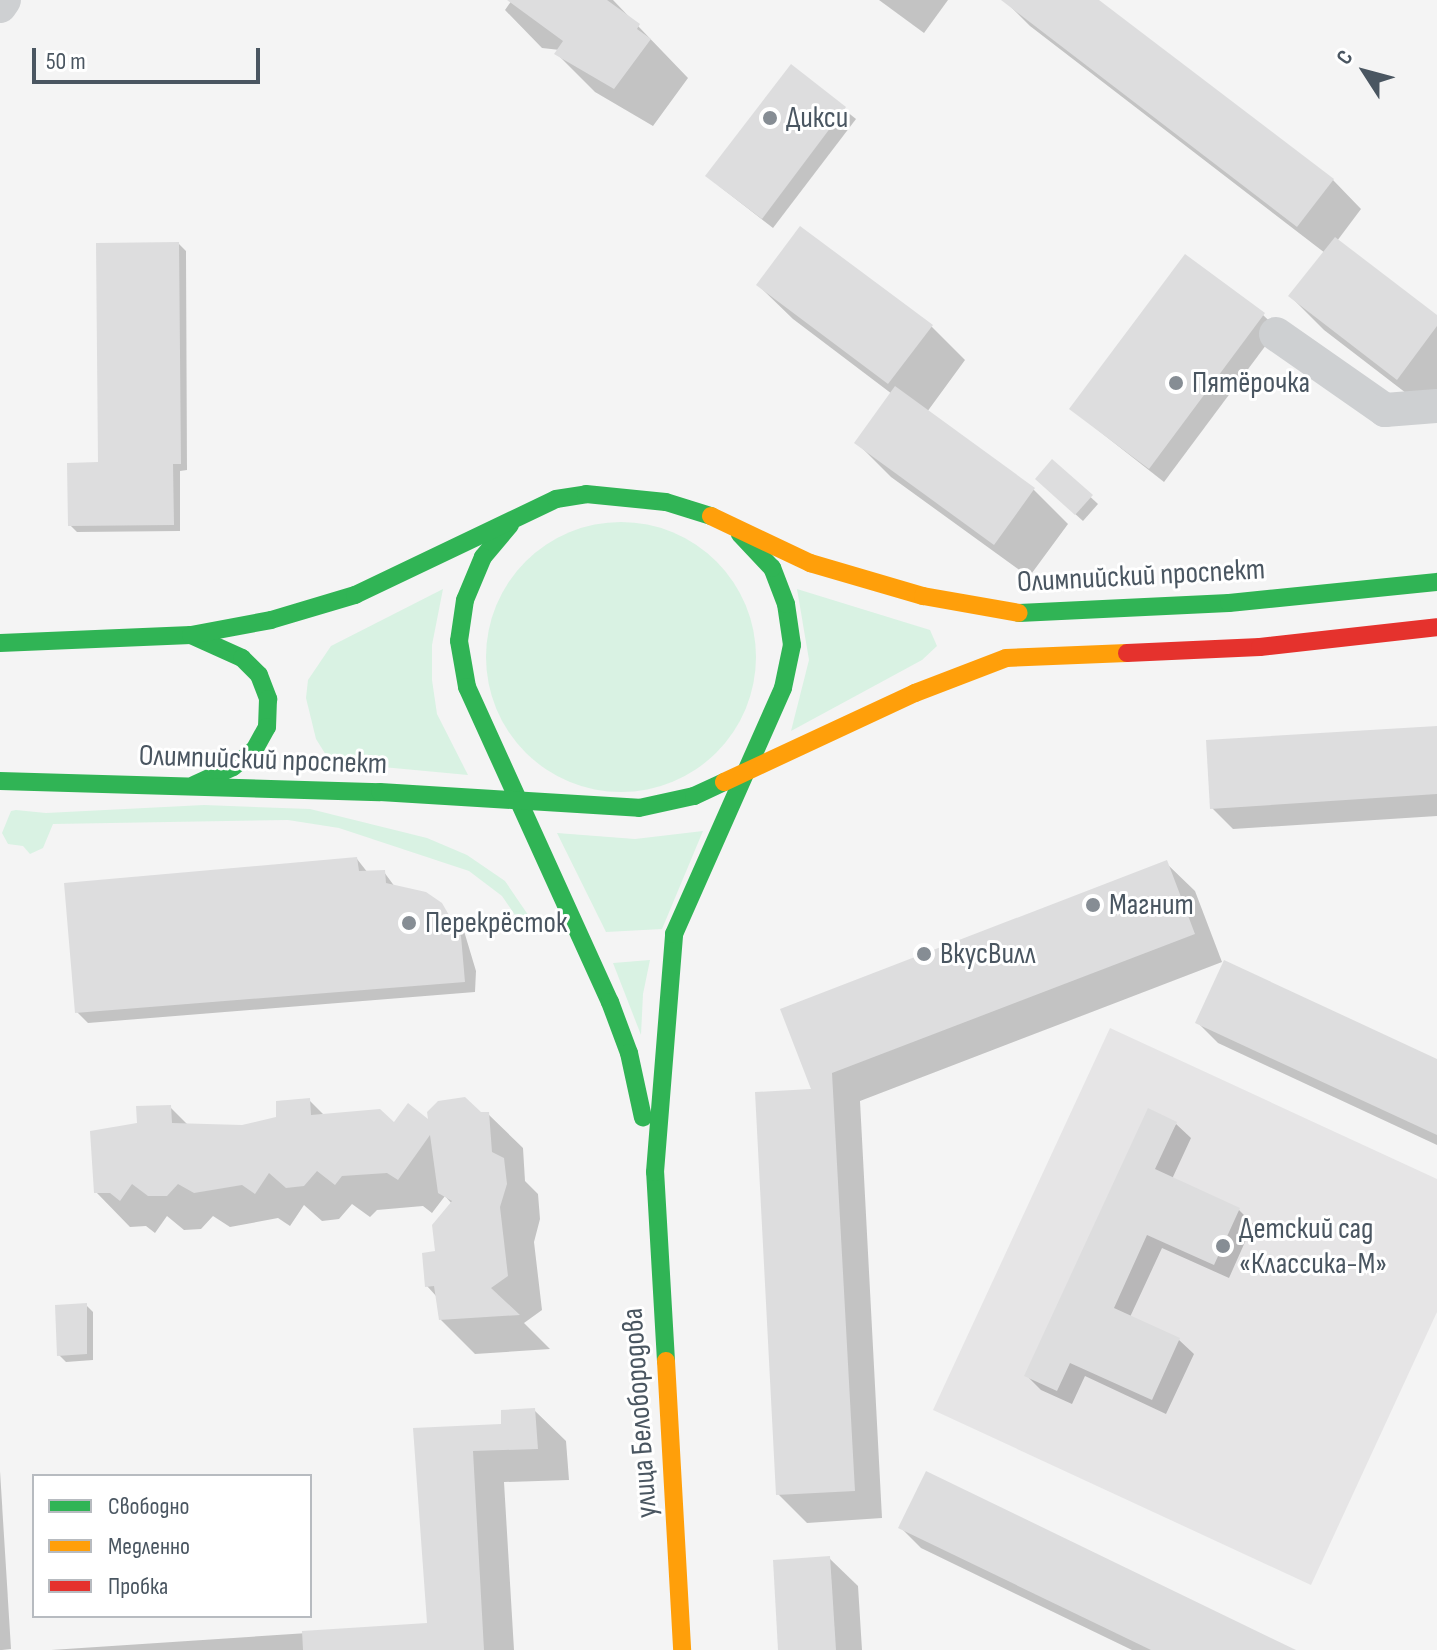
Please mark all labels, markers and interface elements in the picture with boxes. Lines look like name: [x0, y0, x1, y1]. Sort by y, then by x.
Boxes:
scale bar: [36, 32, 264, 82]
north arrow: [1325, 32, 1405, 112]
text: С: [1331, 45, 1359, 70]
text: 50 m: [46, 47, 86, 76]
place label: Дикси: [786, 100, 848, 136]
marker: Дикси: [761, 109, 779, 127]
place label: Пятёрочка: [1192, 365, 1310, 401]
marker: Пятёрочка: [1167, 374, 1185, 392]
street label: Олимпийский проспект: [1016, 552, 1266, 600]
street label: Олимпийский проспект: [138, 738, 388, 782]
place label: Магнит: [1109, 887, 1194, 923]
marker: Магнит: [1084, 896, 1102, 914]
place label: Перекрёсток: [425, 905, 567, 941]
marker: Перекрёсток: [400, 914, 418, 932]
place label: ВкусВилл: [940, 936, 1036, 972]
marker: ВкусВилл: [915, 945, 933, 963]
place label: Детский сад «Классика-М»: [1239, 1211, 1387, 1282]
marker: Детский сад «Классика-М»: [1214, 1237, 1232, 1255]
street label: улица Белобородова: [615, 1307, 665, 1519]
legend: [32, 1474, 312, 1618]
text: Свободно: [108, 1492, 189, 1521]
text: Медленно: [108, 1532, 190, 1561]
text: Пробка: [108, 1572, 168, 1601]

